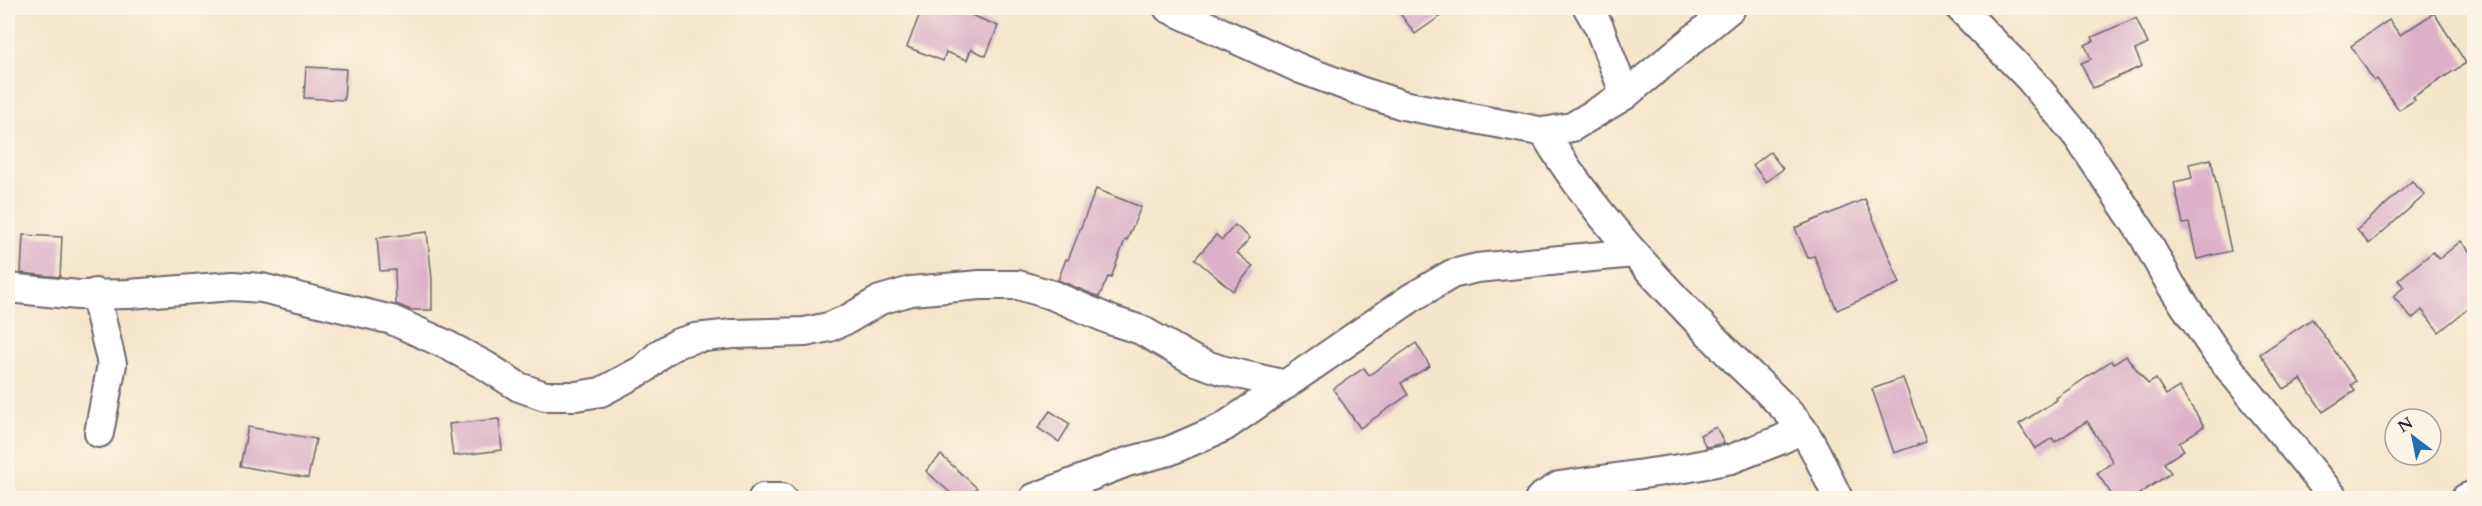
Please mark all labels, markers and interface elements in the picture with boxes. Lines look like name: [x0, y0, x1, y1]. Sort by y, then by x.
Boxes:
north arrow: [2383, 407, 2443, 467]
text: N: [2394, 412, 2417, 438]

